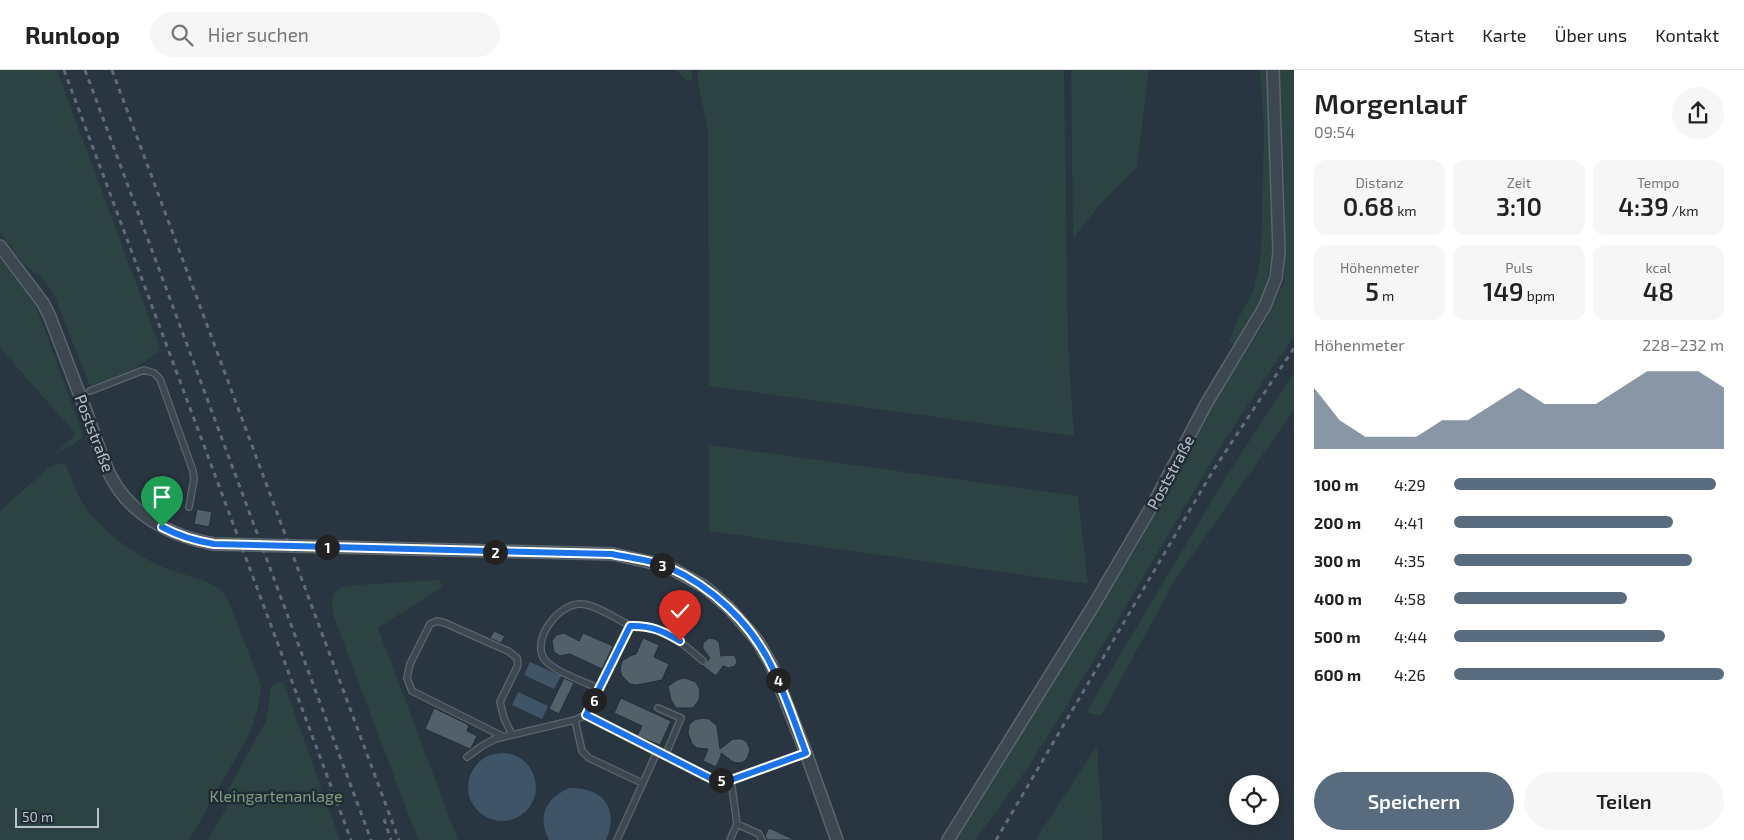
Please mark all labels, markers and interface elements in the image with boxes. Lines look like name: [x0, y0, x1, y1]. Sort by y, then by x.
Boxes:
search box: [150, 12, 500, 57]
text: Runloop: [25, 20, 120, 49]
icon: search: [168, 21, 196, 49]
text: Hier suchen: [208, 23, 309, 46]
text: Start: [1413, 24, 1454, 46]
text: Karte: [1482, 24, 1527, 46]
text: Über uns: [1555, 24, 1627, 46]
text: Kontakt: [1655, 24, 1719, 46]
text: Morgenlauf: [1314, 86, 1467, 120]
button: share: [1672, 87, 1724, 139]
text: 09:54: [1314, 122, 1355, 141]
text: Distanz: [1356, 174, 1404, 191]
text: Zeit: [1507, 174, 1531, 191]
text: Tempo: [1637, 174, 1680, 191]
text: 0.68: [1343, 191, 1394, 221]
text: 3:10: [1496, 191, 1542, 221]
text: 4:39: [1618, 191, 1669, 221]
text: km: [1394, 202, 1417, 219]
text: /km: [1669, 202, 1698, 219]
text: Höhenmeter: [1340, 259, 1419, 276]
text: Puls: [1505, 259, 1533, 276]
text: kcal: [1646, 259, 1671, 276]
text: 5: [1365, 276, 1379, 306]
text: 149: [1483, 276, 1524, 306]
text: 48: [1643, 276, 1674, 306]
text: m: [1379, 287, 1394, 304]
text: bpm: [1524, 287, 1555, 304]
text: Höhenmeter: [1314, 335, 1405, 354]
text: 228–232 m: [1642, 335, 1724, 354]
street label: Poststraße: [72, 392, 118, 474]
street label: Poststraße: [1142, 432, 1198, 512]
text: 100 m: [1314, 475, 1359, 494]
text: 4:29: [1394, 475, 1426, 494]
pin: [141, 476, 183, 527]
icon: arrive: [148, 483, 176, 511]
text: 200 m: [1314, 513, 1361, 532]
text: 4:41: [1394, 513, 1424, 532]
pin: 1: [314, 534, 340, 560]
text: 1: [324, 539, 331, 556]
pin: 2: [482, 540, 508, 564]
text: 2: [491, 544, 500, 561]
text: 300 m: [1314, 551, 1361, 570]
text: 4:35: [1394, 551, 1425, 570]
pin: 3: [650, 552, 674, 578]
text: 3: [659, 557, 666, 574]
text: 400 m: [1314, 589, 1362, 608]
text: 4:58: [1394, 589, 1426, 608]
pin: [659, 590, 701, 641]
icon: check: [666, 597, 694, 625]
text: 500 m: [1314, 627, 1361, 646]
text: 4:44: [1394, 627, 1427, 646]
text: 600 m: [1314, 665, 1361, 684]
text: 4:26: [1394, 665, 1426, 684]
pin: 4: [766, 668, 790, 692]
text: 4: [774, 672, 783, 689]
pin: 6: [582, 688, 606, 712]
text: 6: [590, 692, 599, 709]
pin: 5: [708, 768, 734, 792]
text: 5: [718, 772, 725, 789]
button: Speichern: [1314, 772, 1514, 830]
button: Teilen: [1524, 772, 1724, 830]
map controls: [1229, 775, 1279, 825]
button: locate: [1229, 775, 1279, 825]
park label: Kleingartenanlage: [209, 786, 343, 805]
scale bar: [15, 805, 99, 828]
text: 50 m: [22, 808, 53, 825]

